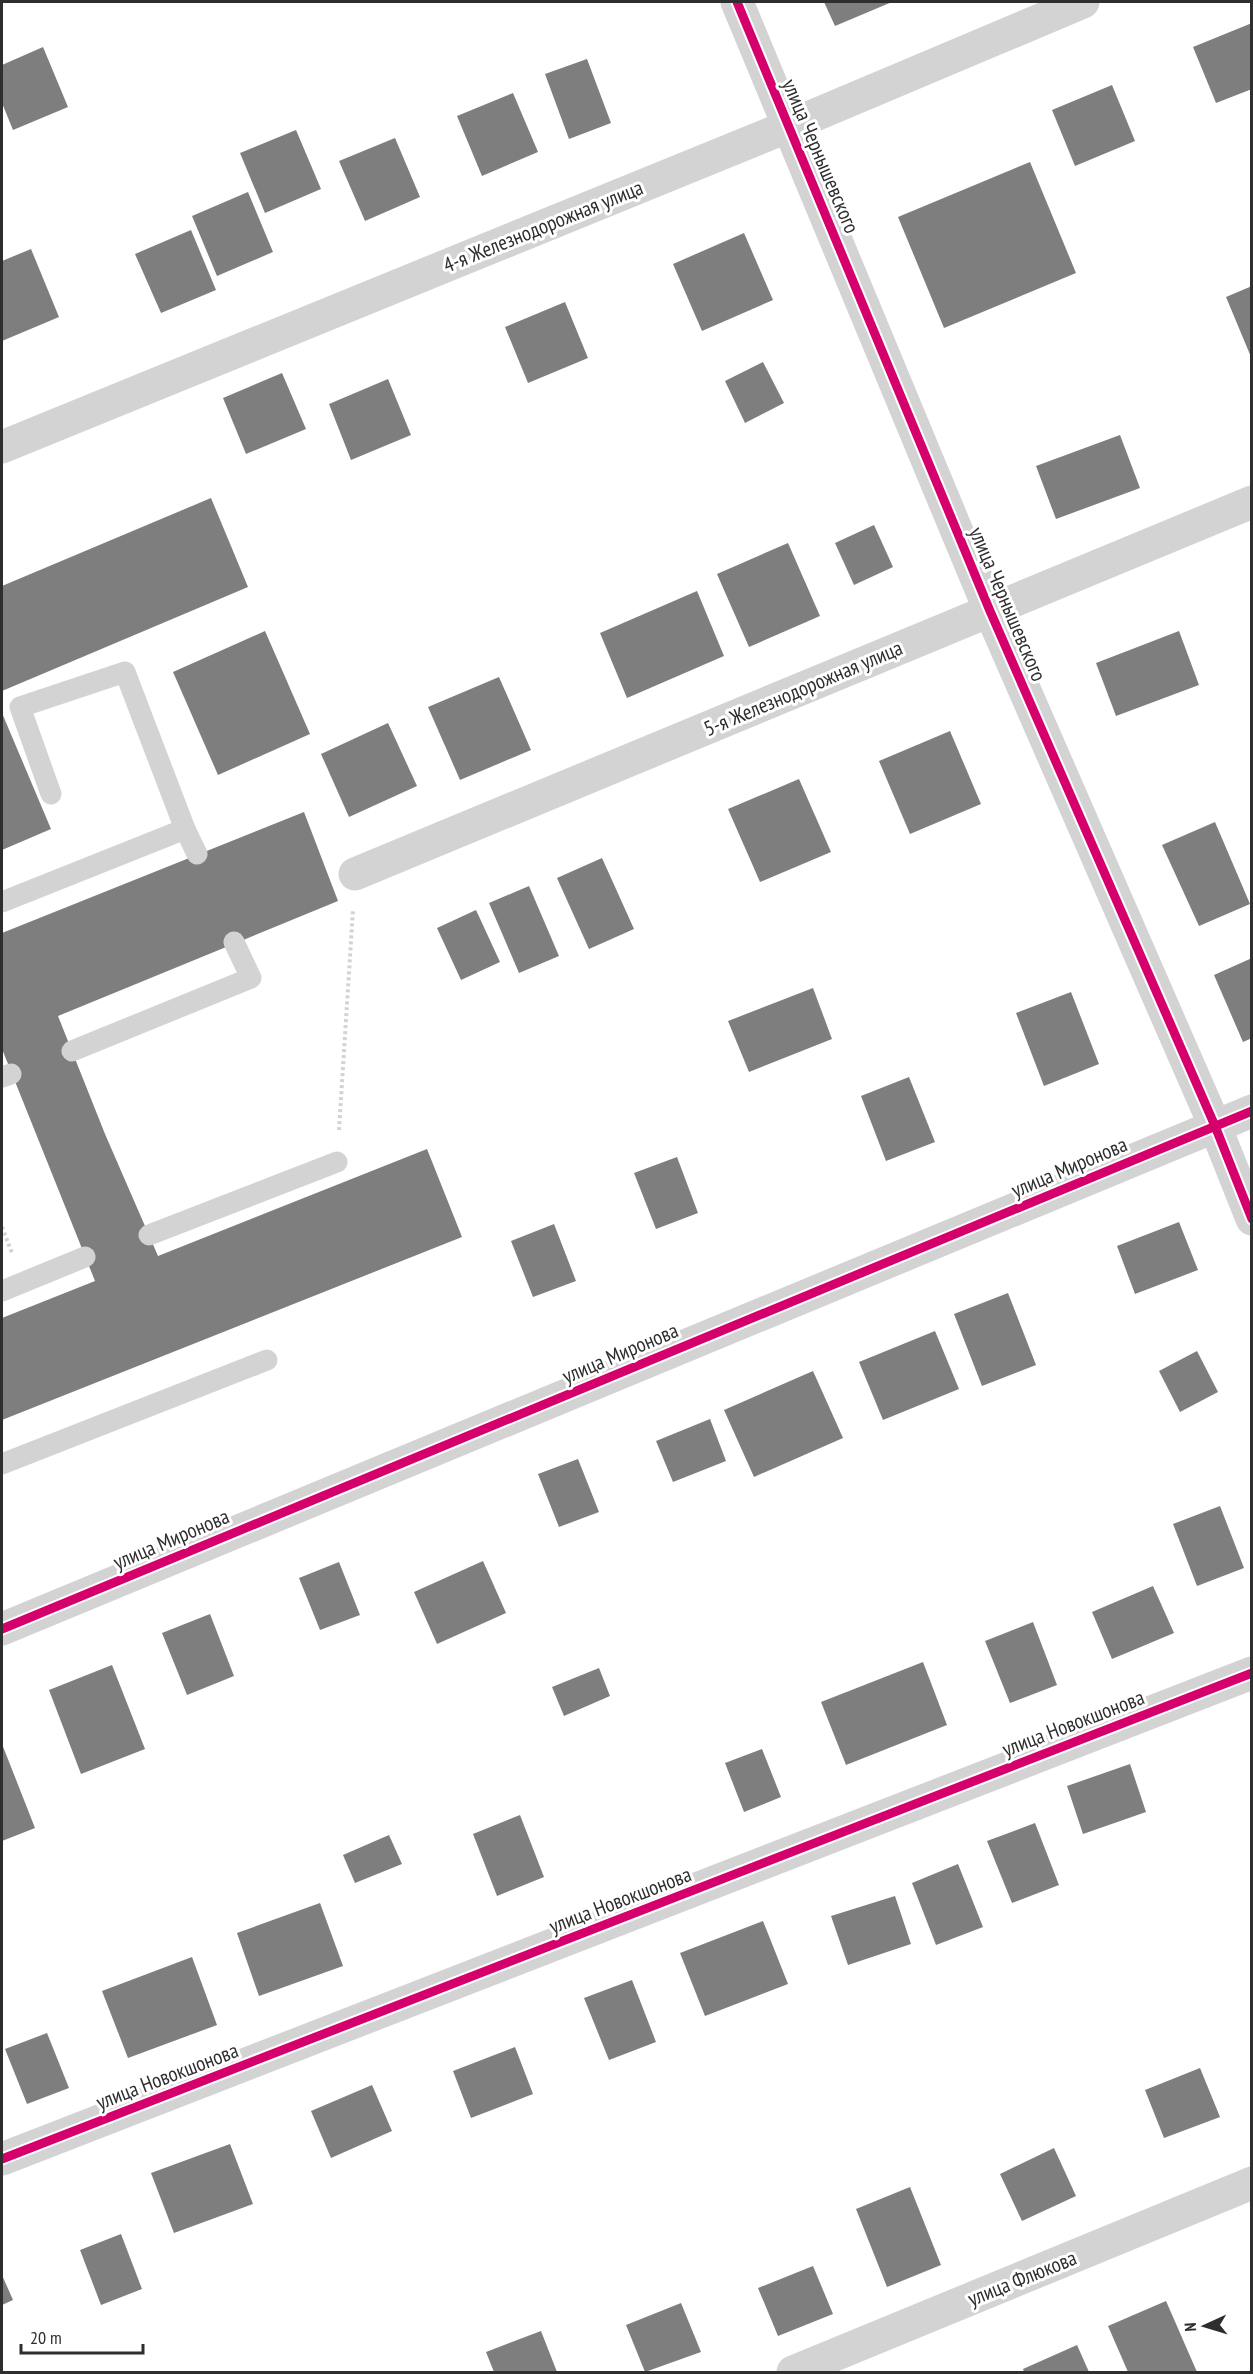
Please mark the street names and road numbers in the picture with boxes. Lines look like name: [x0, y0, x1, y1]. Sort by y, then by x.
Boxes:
street label: улица Чернышевского: [776, 75, 866, 237]
street label: 4-я Железнодорожная улица: [439, 174, 647, 278]
street label: улица Чернышевского: [963, 523, 1053, 685]
street label: 5-я Железнодорожная улица: [700, 634, 906, 742]
street label: улица Миронова: [1007, 1130, 1131, 1204]
street label: улица Миронова: [558, 1316, 682, 1390]
street label: улица Миронова: [109, 1502, 233, 1576]
street label: улица Новокшонова: [998, 1683, 1148, 1763]
street label: улица Новокшонова: [545, 1860, 695, 1940]
street label: улица Новокшонова: [92, 2036, 242, 2116]
street label: улица Флюкова: [964, 2244, 1080, 2312]

